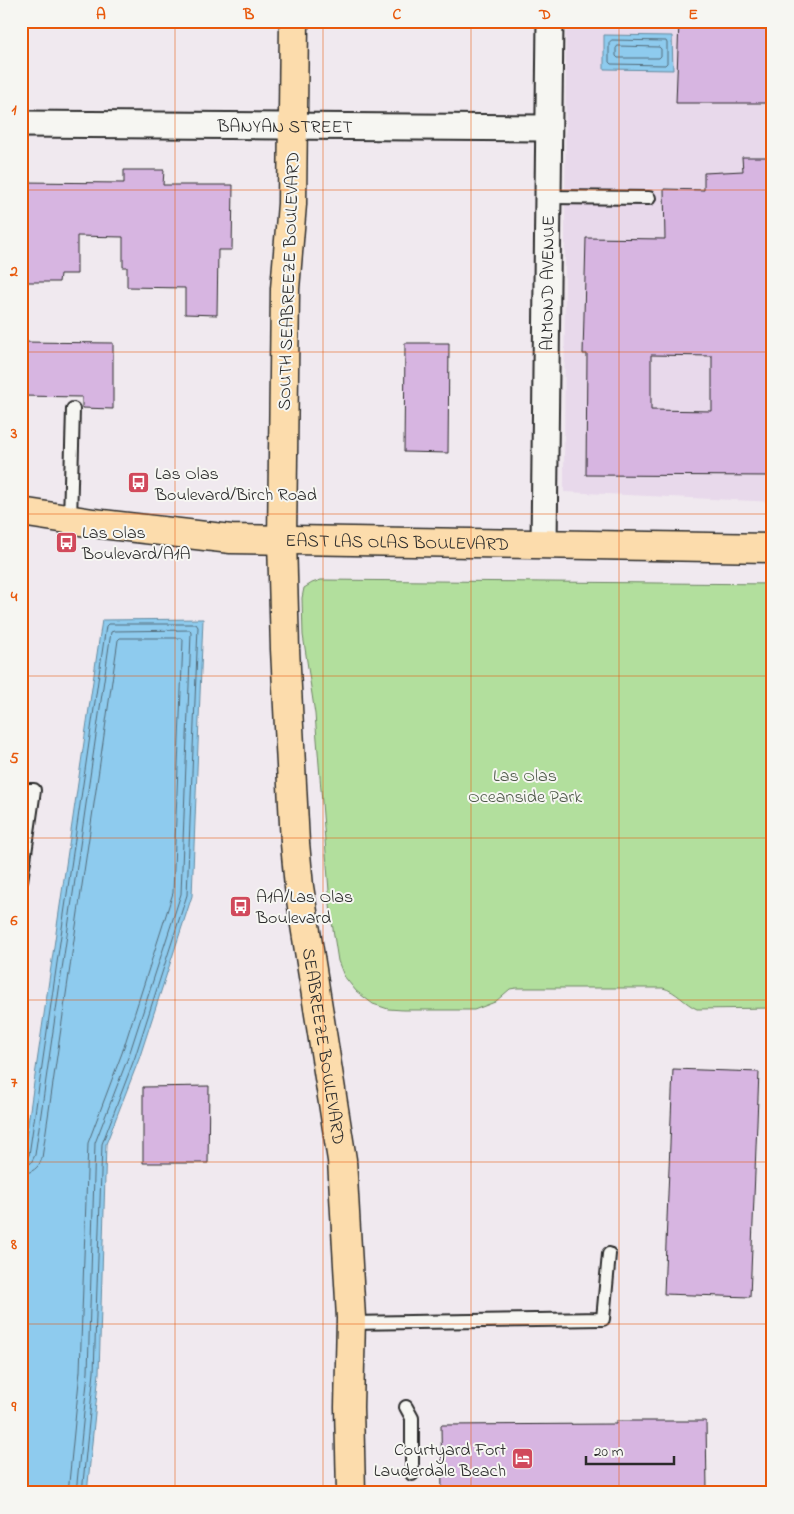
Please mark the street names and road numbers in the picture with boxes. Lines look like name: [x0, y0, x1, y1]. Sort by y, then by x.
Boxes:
street label: BANYAN STREET: [216, 114, 353, 142]
street label: SOUTH SEABREEZE BOULEVARD: [272, 151, 308, 411]
street label: ALMOND AVENUE: [535, 215, 563, 351]
street label: EAST LAS OLAS BOULEVARD: [285, 529, 509, 559]
street label: SEABREEZE BOULEVARD: [294, 946, 350, 1147]

